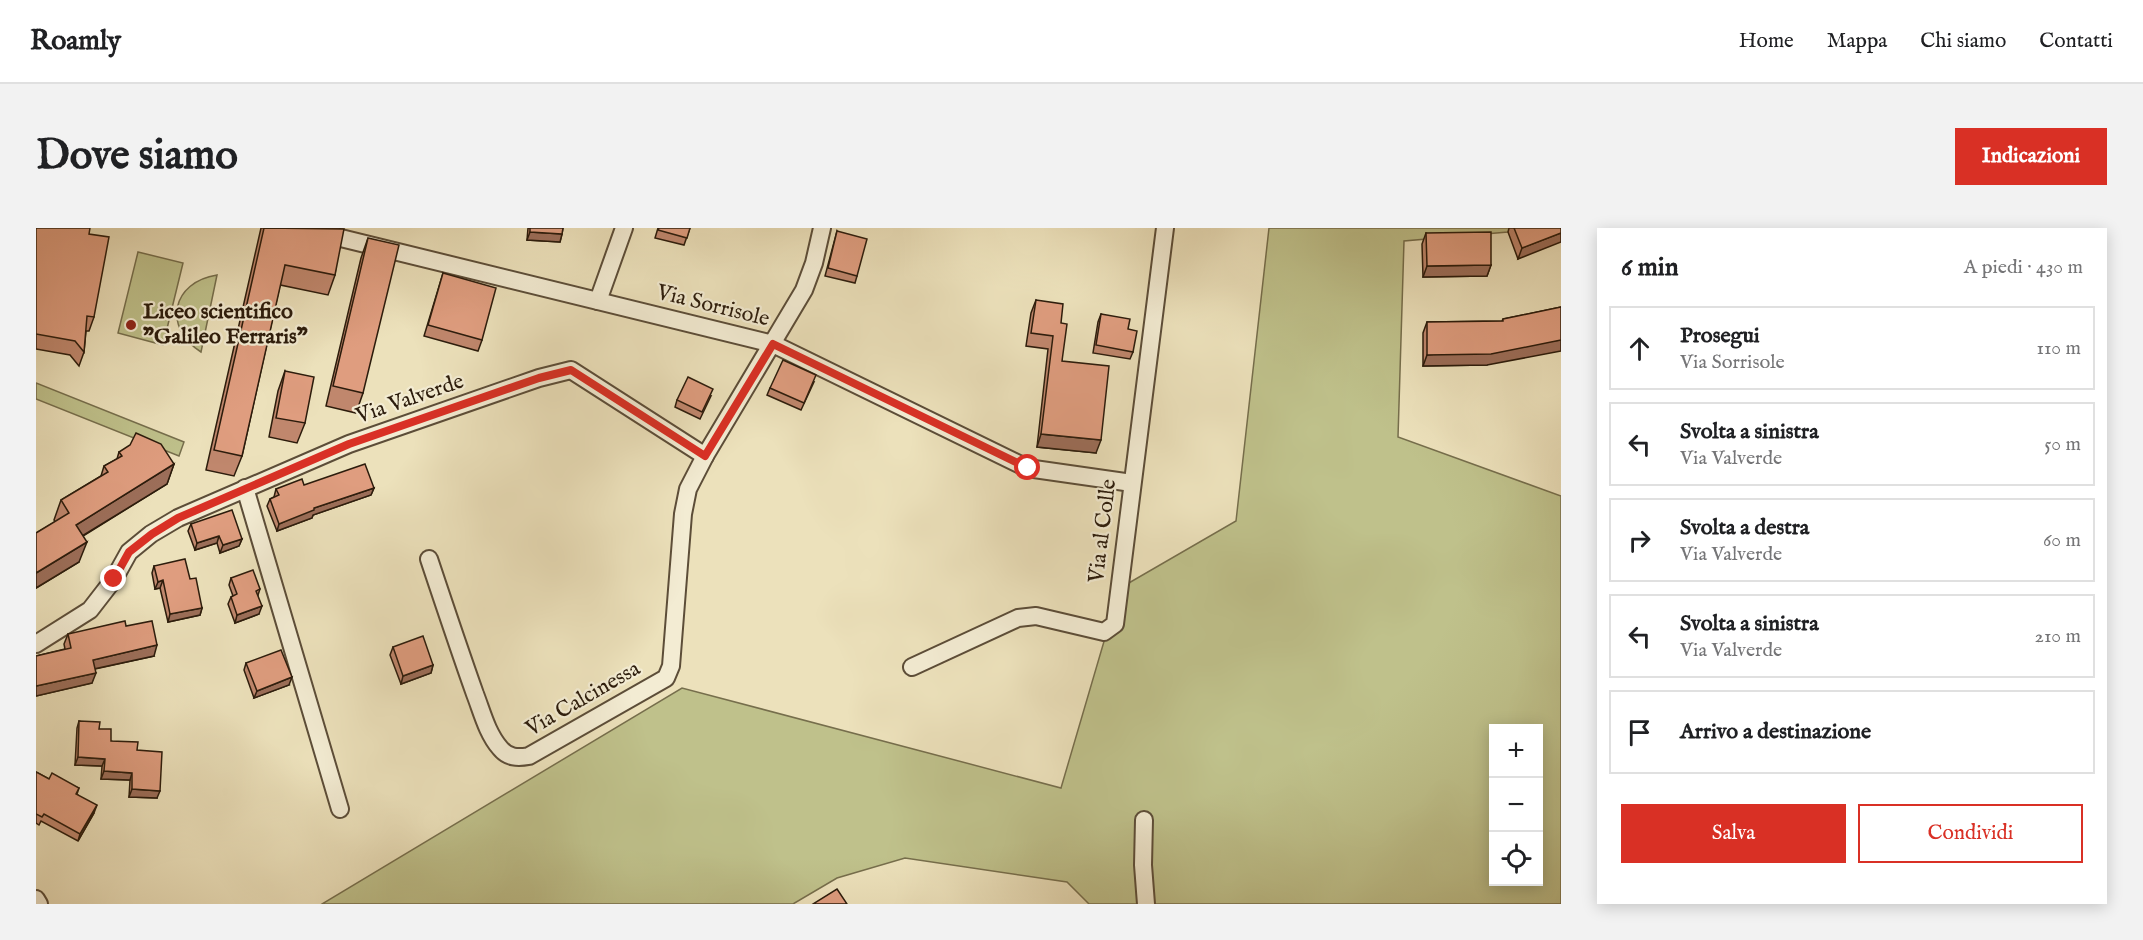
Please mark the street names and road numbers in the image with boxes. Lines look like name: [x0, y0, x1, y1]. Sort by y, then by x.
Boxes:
street label: Via Sorrisole: [653, 278, 772, 334]
street label: Via Valverde: [351, 367, 468, 431]
street label: Via al Colle: [1083, 477, 1123, 586]
street label: Via Calcinessa: [520, 655, 646, 744]

